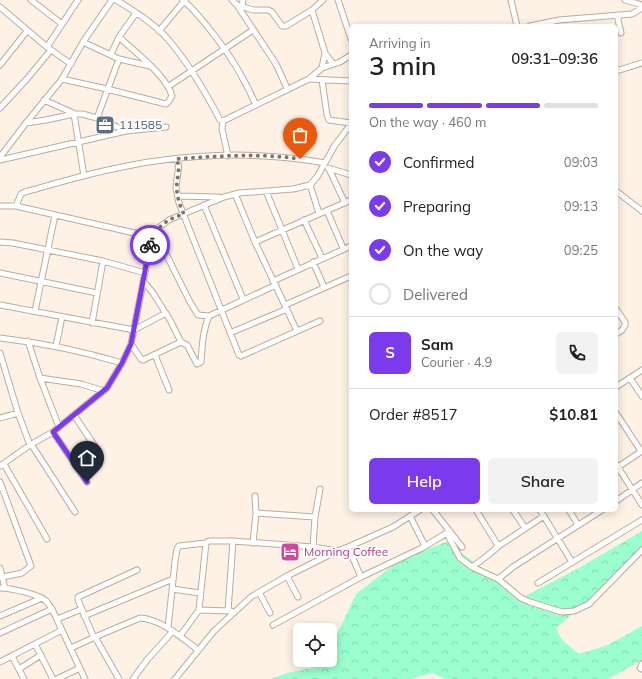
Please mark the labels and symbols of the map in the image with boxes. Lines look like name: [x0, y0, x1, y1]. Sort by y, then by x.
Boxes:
office icon: 111585: [94, 114, 116, 136]
place label: 111585: [119, 117, 162, 132]
pin: [283, 118, 317, 159]
courier: [130, 225, 170, 265]
pin: [70, 441, 104, 482]
hotel icon: Morning Coffee: [279, 541, 301, 563]
place label: Morning Coffee: [304, 544, 388, 559]

